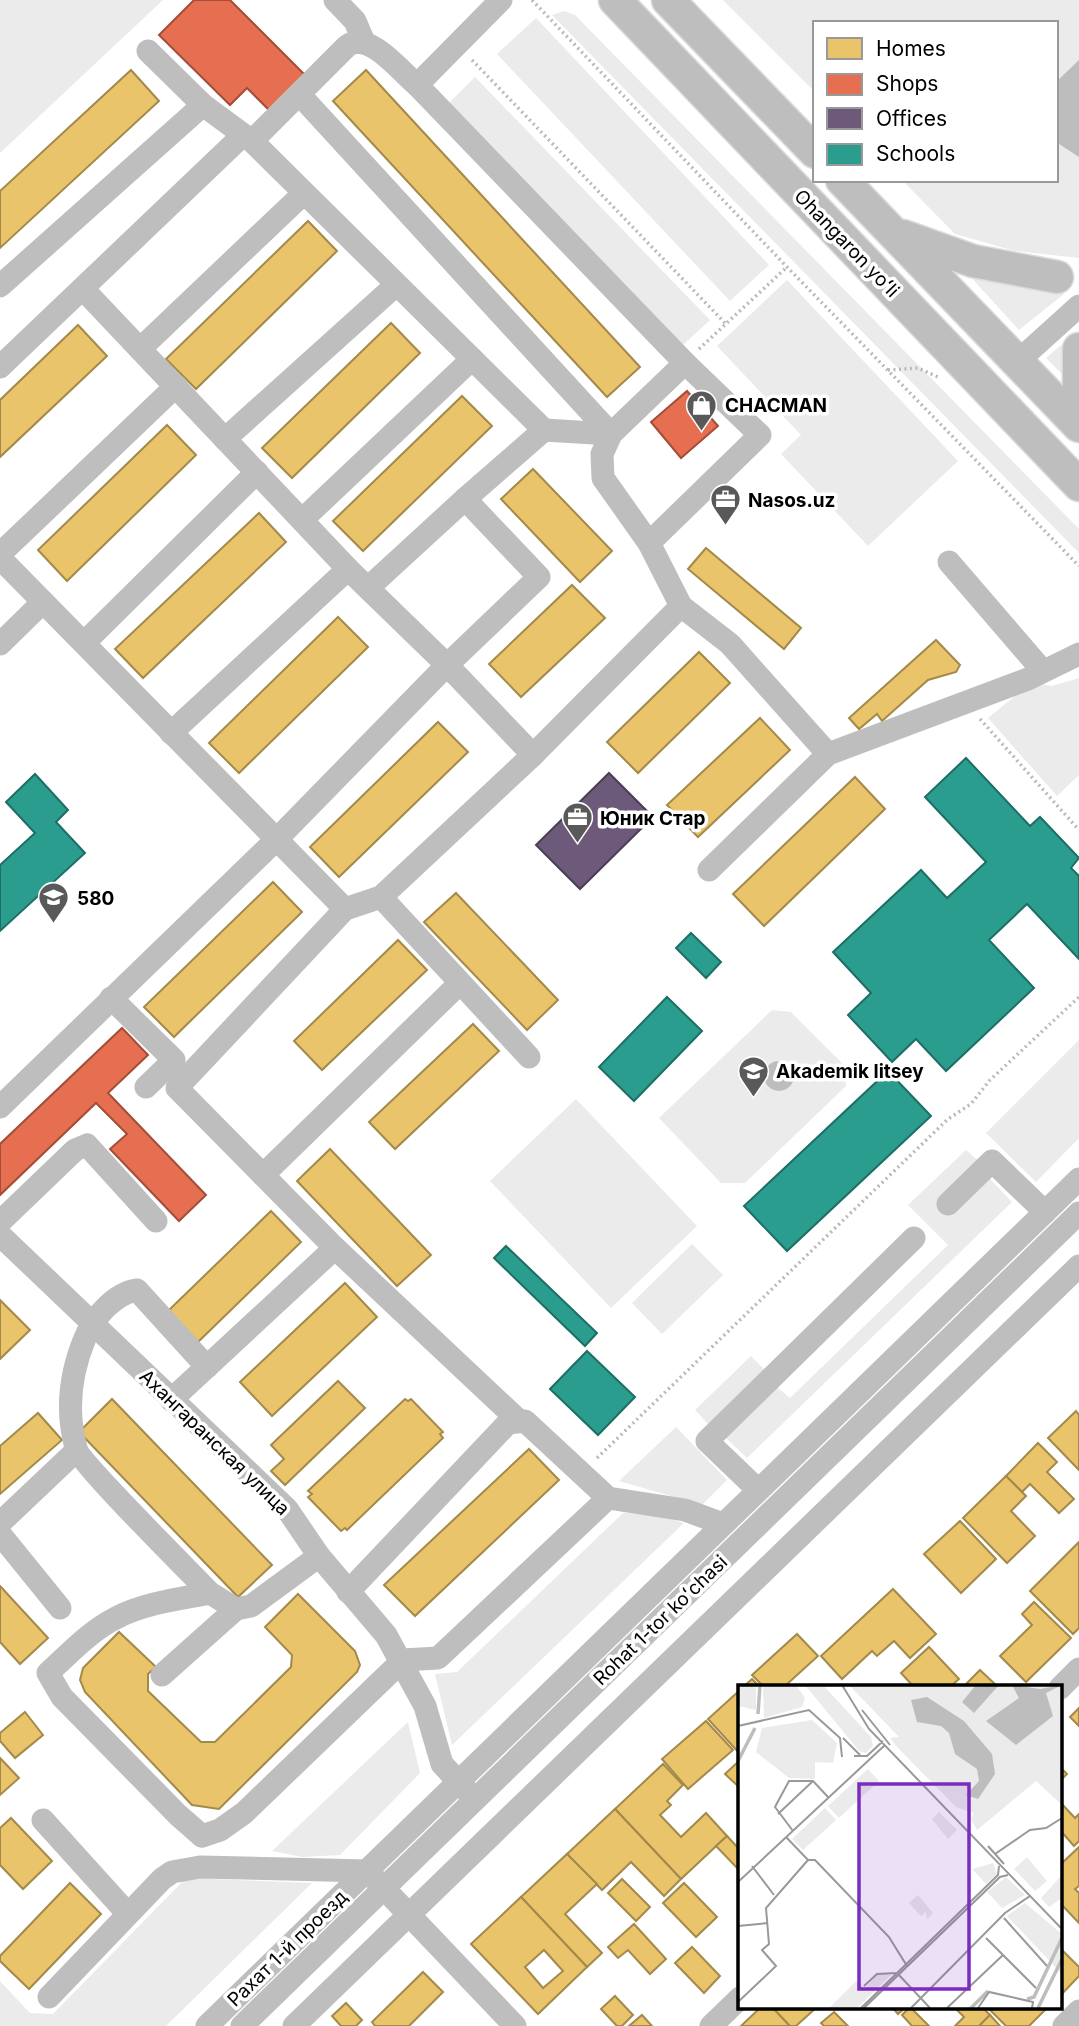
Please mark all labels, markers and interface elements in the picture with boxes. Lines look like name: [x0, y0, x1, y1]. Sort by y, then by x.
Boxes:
legend: [813, 21, 1058, 182]
text: Homes: [876, 36, 946, 61]
text: Shops: [876, 71, 938, 96]
text: Offices: [876, 106, 947, 131]
text: Schools: [876, 141, 955, 166]
street label: Ohangaron yoʻli: [789, 185, 904, 302]
shop icon: CHACMAN: [685, 388, 719, 432]
place label: CHACMAN: [725, 394, 827, 417]
office icon: Nasos.uz: [708, 483, 742, 527]
place label: Nasos.uz: [748, 489, 836, 512]
office icon: Юник Стар: [560, 801, 594, 845]
place label: Юник Стар: [600, 807, 706, 830]
school or university icon: 580: [37, 881, 71, 925]
place label: 580: [77, 887, 114, 910]
school or university icon: Akademik litsey: [736, 1054, 770, 1098]
place label: Akademik litsey: [776, 1060, 924, 1083]
street label: Ахангаранская улица: [135, 1365, 294, 1520]
street label: Rohat 1-tor koʻchasi: [589, 1551, 732, 1690]
inset map: [738, 1685, 1062, 2008]
street label: Рахат 1-й проезд: [223, 1885, 352, 2011]

